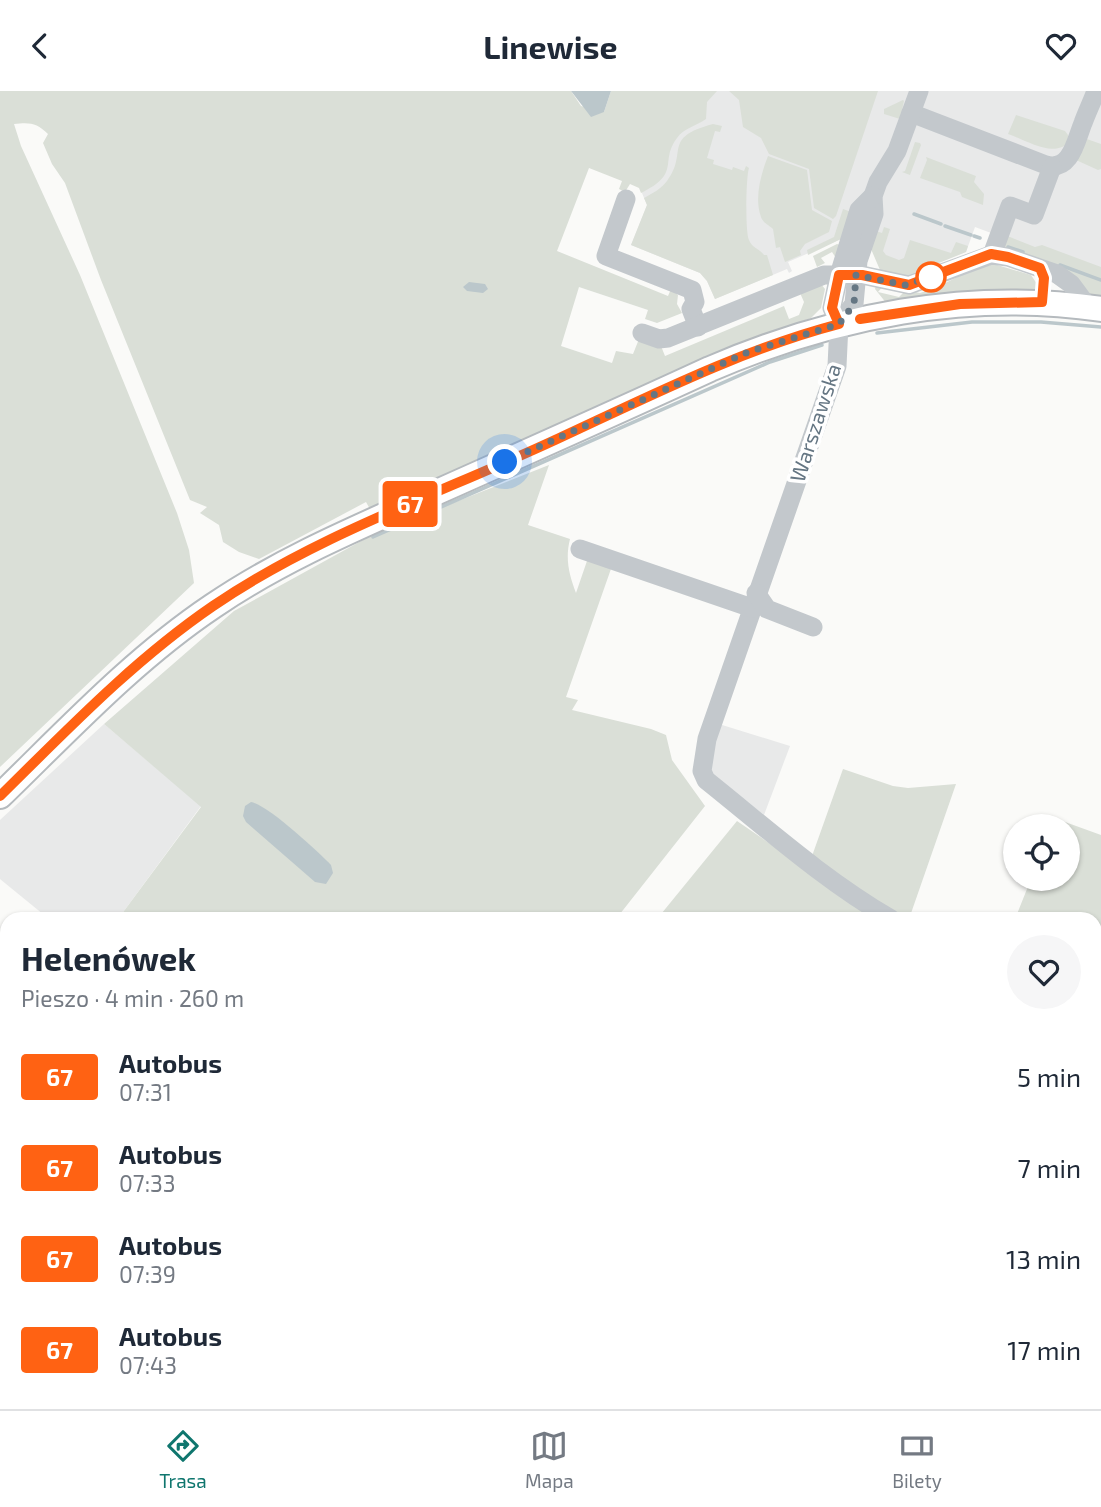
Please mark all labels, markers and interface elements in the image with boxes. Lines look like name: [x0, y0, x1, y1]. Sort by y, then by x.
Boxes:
icon: back: [21, 27, 59, 65]
text: Linewise: [483, 27, 618, 65]
icon: heart: [1042, 27, 1080, 65]
unlabelled marker: [916, 262, 946, 292]
street label: Warszawska: [784, 360, 845, 485]
your location: [487, 444, 522, 479]
line badge: 67: [378, 481, 442, 527]
text: 67: [397, 489, 423, 518]
map controls: [1003, 814, 1080, 891]
button: locate: [1003, 814, 1080, 891]
button: heart: [1007, 935, 1081, 1009]
text: Helenówek: [21, 938, 196, 978]
text: Pieszo · 4 min · 260 m: [21, 984, 244, 1012]
text: Autobus: [119, 1047, 222, 1078]
text: 5 min: [1017, 1061, 1081, 1092]
text: 67: [46, 1062, 73, 1091]
text: 07:31: [119, 1078, 172, 1106]
text: Autobus: [119, 1138, 222, 1169]
text: 7 min: [1018, 1152, 1081, 1183]
text: 67: [46, 1153, 73, 1182]
text: 07:33: [119, 1169, 176, 1197]
text: Autobus: [119, 1229, 222, 1260]
text: 13 min: [1006, 1243, 1081, 1274]
text: 67: [46, 1244, 73, 1273]
text: 07:39: [119, 1260, 176, 1288]
text: Autobus: [119, 1320, 222, 1351]
text: 17 min: [1007, 1334, 1081, 1365]
text: 67: [46, 1335, 73, 1364]
text: 07:43: [119, 1351, 177, 1379]
tab: Trasa: [159, 1427, 207, 1492]
tab: Mapa: [525, 1427, 574, 1492]
tab: Bilety: [892, 1427, 942, 1492]

